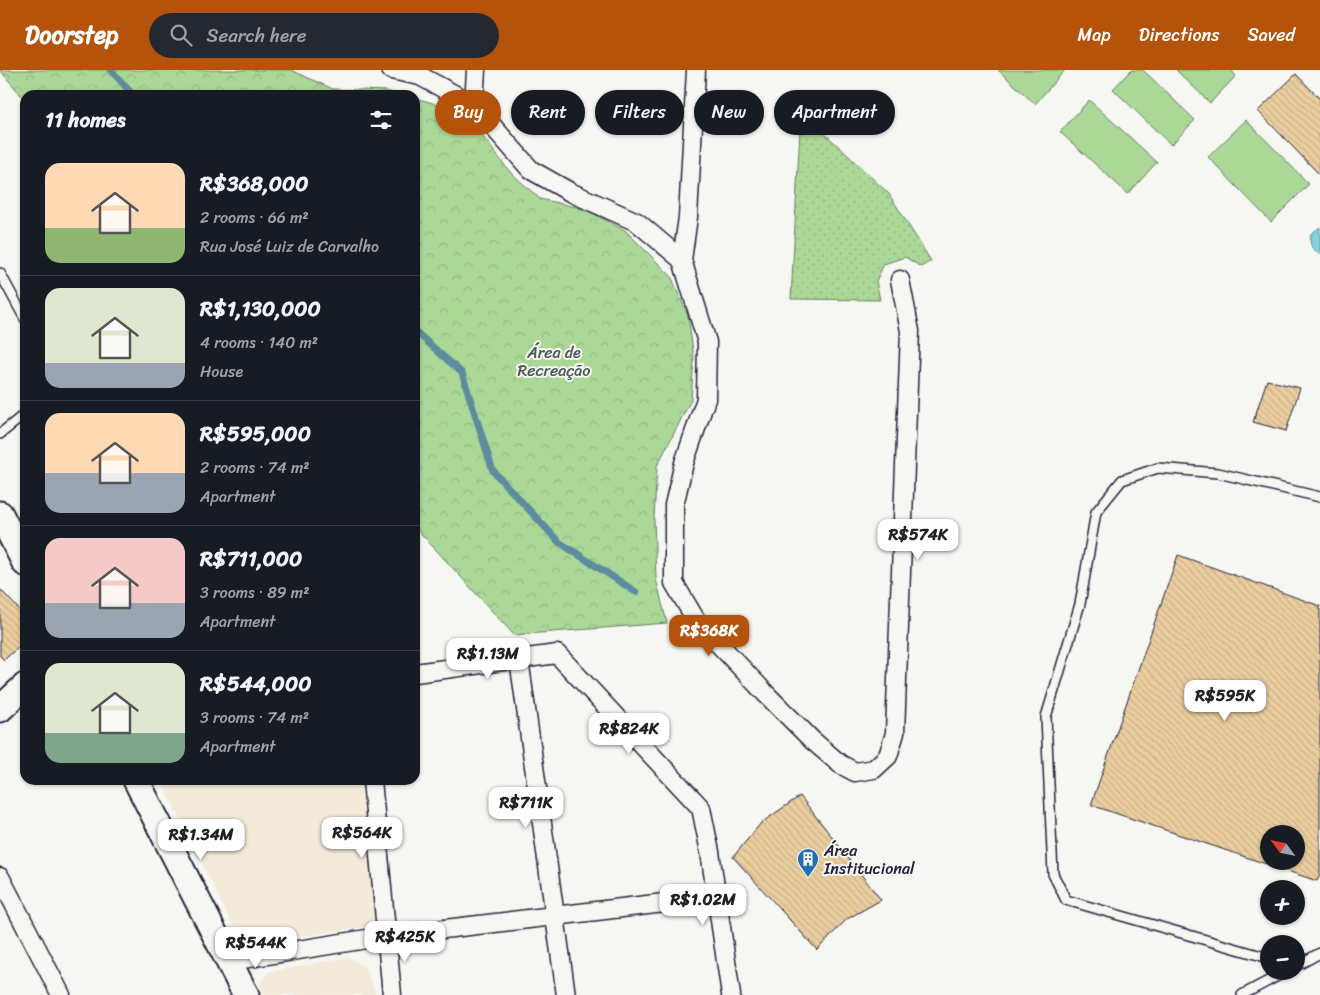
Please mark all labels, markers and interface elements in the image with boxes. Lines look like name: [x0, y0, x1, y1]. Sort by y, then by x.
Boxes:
search box: [149, 13, 499, 58]
text: Doorstep: [25, 14, 119, 56]
text: Search here: [207, 19, 307, 52]
text: Map: [1078, 19, 1111, 51]
text: Directions: [1139, 19, 1220, 51]
text: Saved: [1248, 19, 1295, 51]
icon: search: [167, 21, 195, 49]
chip: Buy: [435, 90, 501, 135]
chip: Rent: [511, 90, 585, 135]
chip: Filters: [595, 90, 684, 135]
chip: New: [694, 90, 764, 135]
chip: Apartment: [774, 90, 895, 135]
text: 11 homes: [45, 101, 126, 139]
icon: filters: [367, 106, 395, 134]
text: R$368,000: [200, 165, 308, 203]
icon: home: [85, 183, 145, 243]
text: 2 rooms · 66 m²: [200, 203, 309, 232]
text: Rua José Luiz de Carvalho: [200, 232, 379, 261]
text: R$1,130,000: [200, 290, 321, 328]
icon: home: [85, 308, 145, 368]
text: 4 rooms · 140 m²: [200, 328, 318, 357]
park label: Área de Recreação: [518, 338, 590, 385]
text: House: [200, 357, 243, 386]
text: R$595,000: [200, 415, 311, 453]
icon: home: [85, 433, 145, 493]
text: 2 rooms · 74 m²: [200, 453, 310, 482]
text: Apartment: [200, 482, 276, 511]
pin: R$574K: [877, 518, 959, 561]
text: R$574K: [888, 520, 948, 549]
text: R$711,000: [200, 540, 302, 578]
icon: home: [85, 558, 145, 618]
text: 3 rooms · 89 m²: [200, 578, 309, 607]
text: Apartment: [200, 607, 276, 636]
pin: R$368K: [668, 614, 750, 657]
text: R$368K: [680, 616, 738, 645]
pin: R$1.13M: [442, 638, 534, 680]
text: R$1.13M: [457, 639, 519, 668]
text: R$544,000: [200, 665, 311, 703]
pin: R$595K: [1184, 680, 1266, 722]
text: R$595K: [1195, 681, 1255, 710]
icon: home: [85, 683, 145, 743]
text: 3 rooms · 74 m²: [200, 703, 309, 732]
pin: R$824K: [588, 712, 670, 755]
text: R$824K: [599, 714, 659, 743]
text: Apartment: [200, 732, 276, 761]
pin: R$711K: [485, 786, 567, 829]
text: R$711K: [499, 788, 553, 817]
pin: R$564K: [321, 816, 403, 859]
pin: R$1.34M: [155, 818, 247, 861]
text: R$564K: [332, 818, 392, 847]
text: R$1.34M: [169, 820, 233, 849]
north arrow: [1260, 825, 1305, 870]
map controls: [1260, 825, 1305, 980]
place label: Área Institucional: [823, 836, 915, 883]
building icon: Área Institucional: [796, 847, 820, 878]
button: +: [1260, 880, 1305, 925]
pin: R$1.02M: [657, 884, 749, 926]
text: R$1.02M: [670, 885, 736, 914]
pin: R$425K: [364, 920, 446, 963]
text: R$425K: [375, 922, 435, 951]
pin: R$544K: [215, 926, 297, 969]
text: R$544K: [226, 928, 286, 957]
button: −: [1260, 935, 1305, 980]

